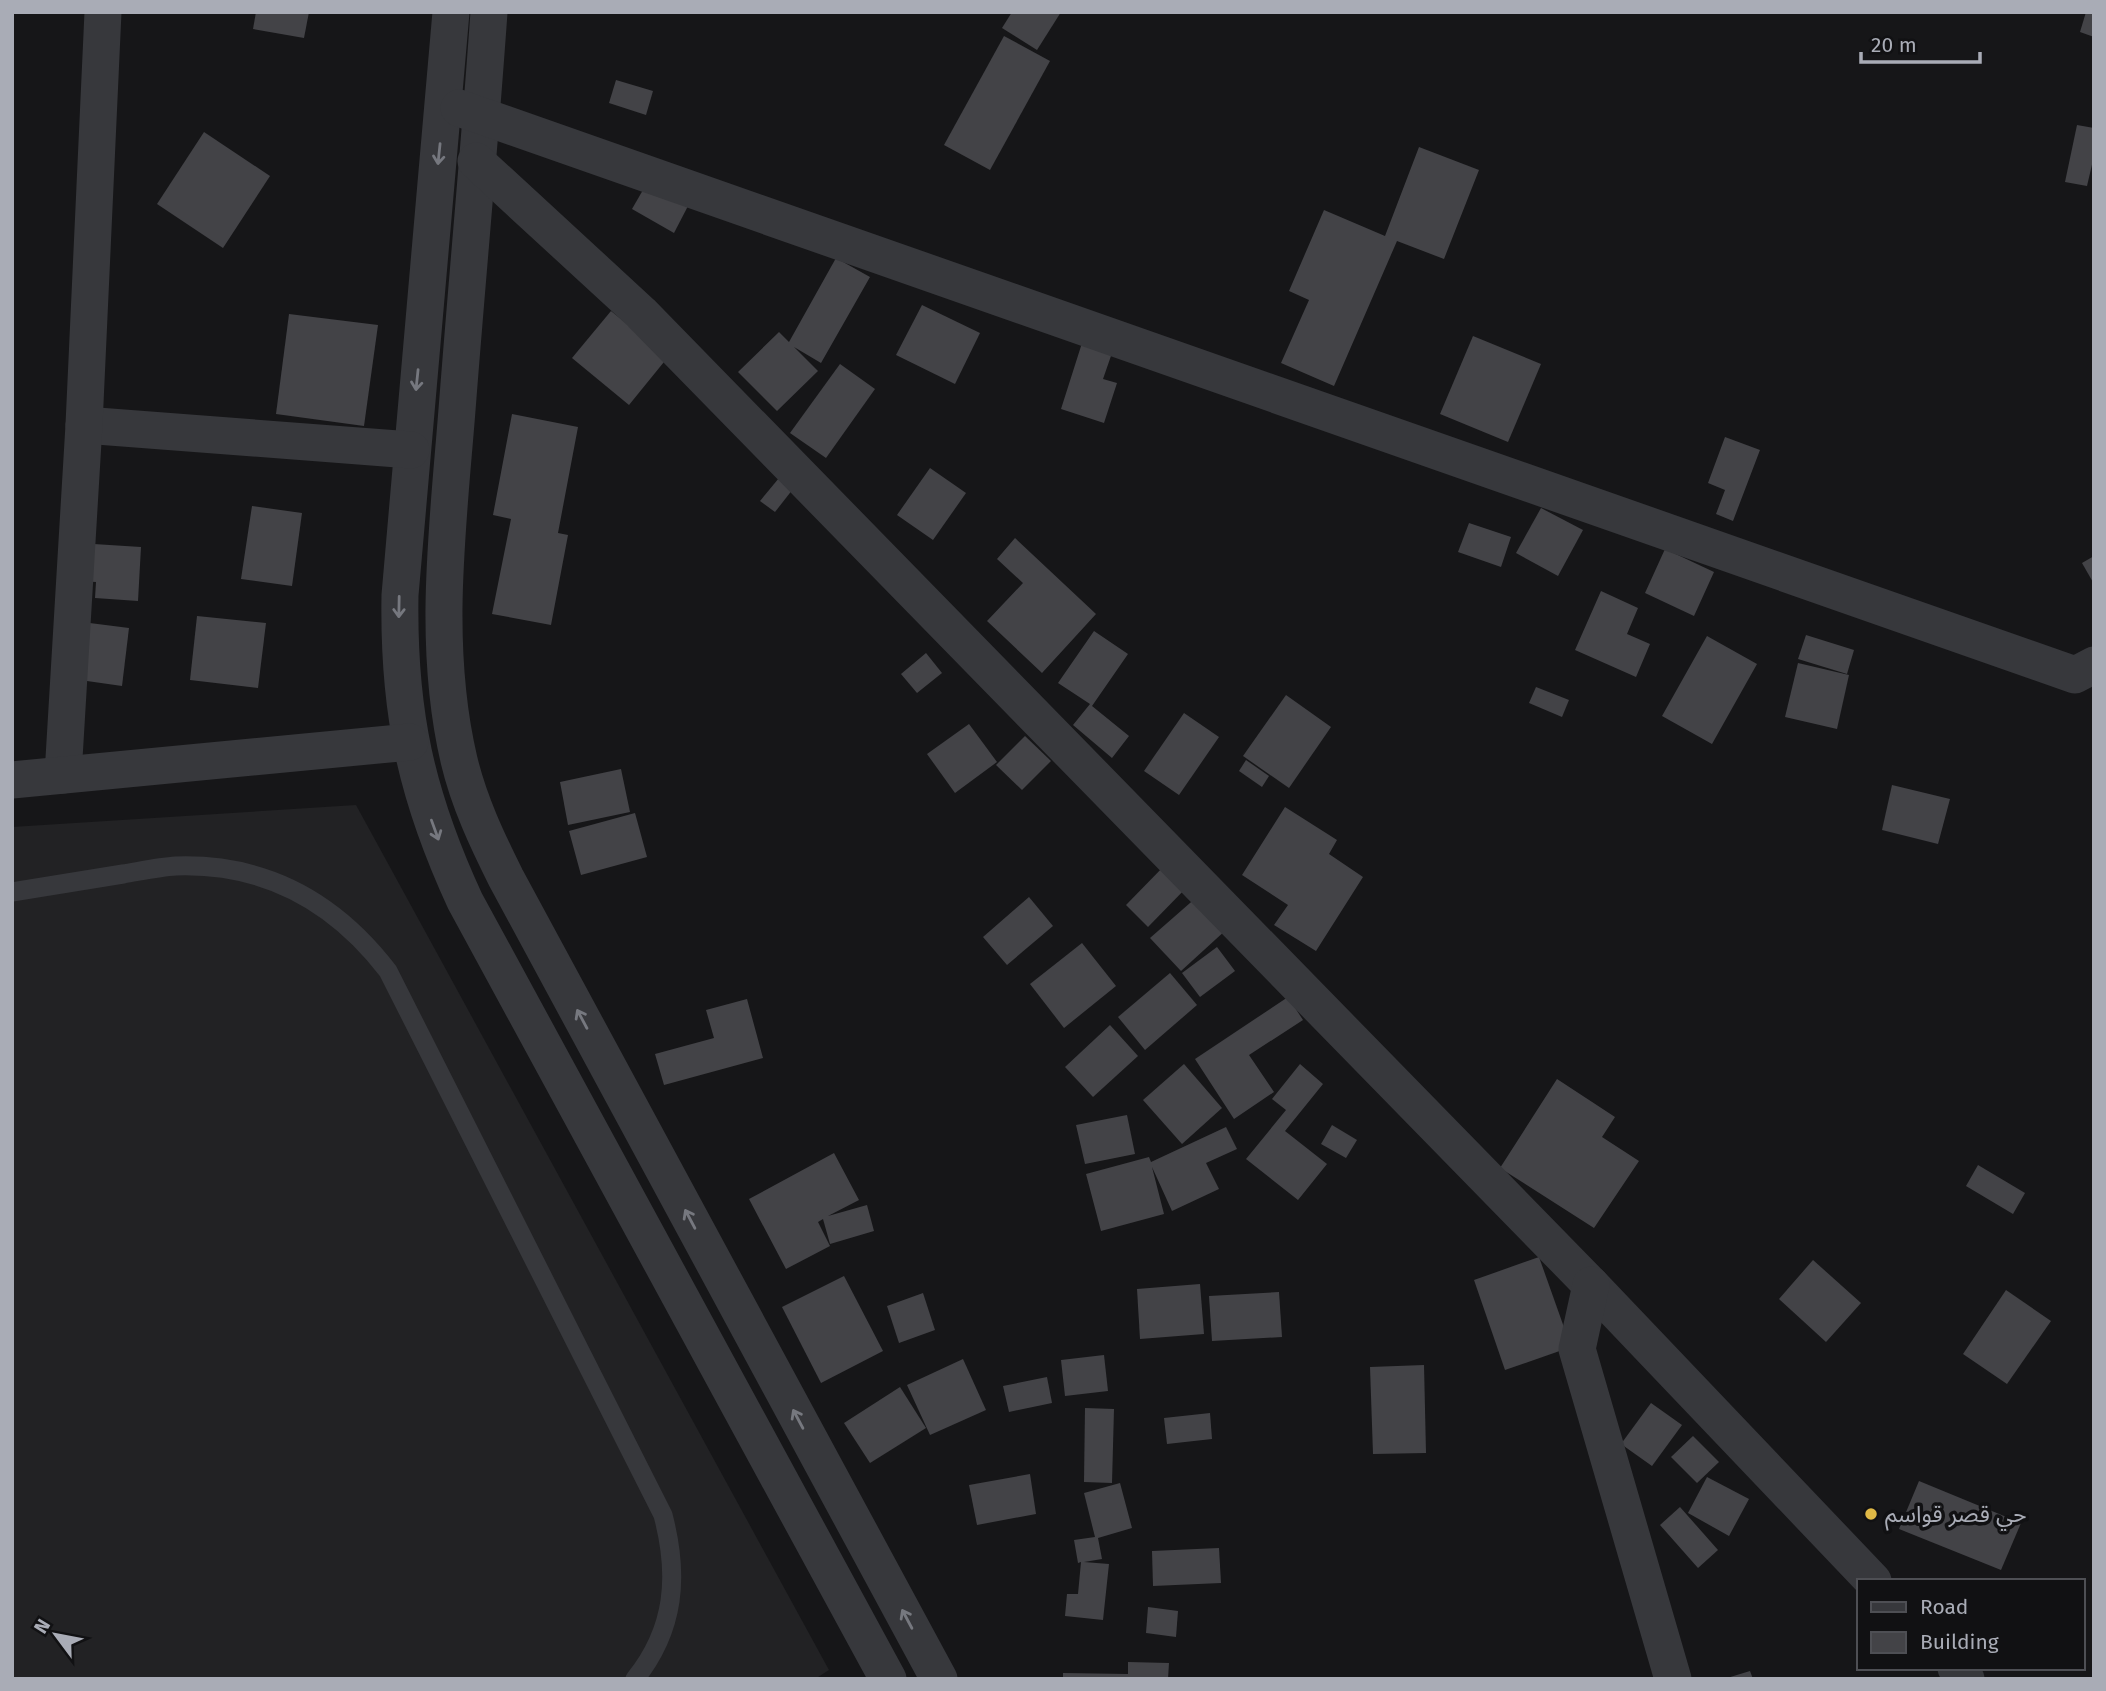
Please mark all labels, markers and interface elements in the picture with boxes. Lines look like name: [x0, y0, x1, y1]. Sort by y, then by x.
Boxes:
scale bar: [1861, 21, 1980, 65]
text: 20 m: [1871, 32, 1917, 58]
one-way arrow: [433, 142, 446, 164]
one-way arrow: [411, 368, 424, 391]
one-way arrow: [393, 595, 406, 618]
one-way arrow: [430, 818, 442, 840]
one-way arrow: [575, 1009, 589, 1029]
one-way arrow: [683, 1209, 697, 1229]
one-way arrow: [791, 1409, 805, 1430]
place label: حي قصر قواسم: [1885, 1500, 2026, 1531]
marker: حي قصر قواسم: [1863, 1506, 1879, 1522]
legend: [1857, 1579, 2085, 1670]
text: Road: [1920, 1594, 1968, 1620]
north arrow: [21, 1600, 91, 1670]
one-way arrow: [900, 1609, 913, 1630]
text: N: [29, 1615, 55, 1638]
text: Building: [1920, 1629, 1999, 1655]

